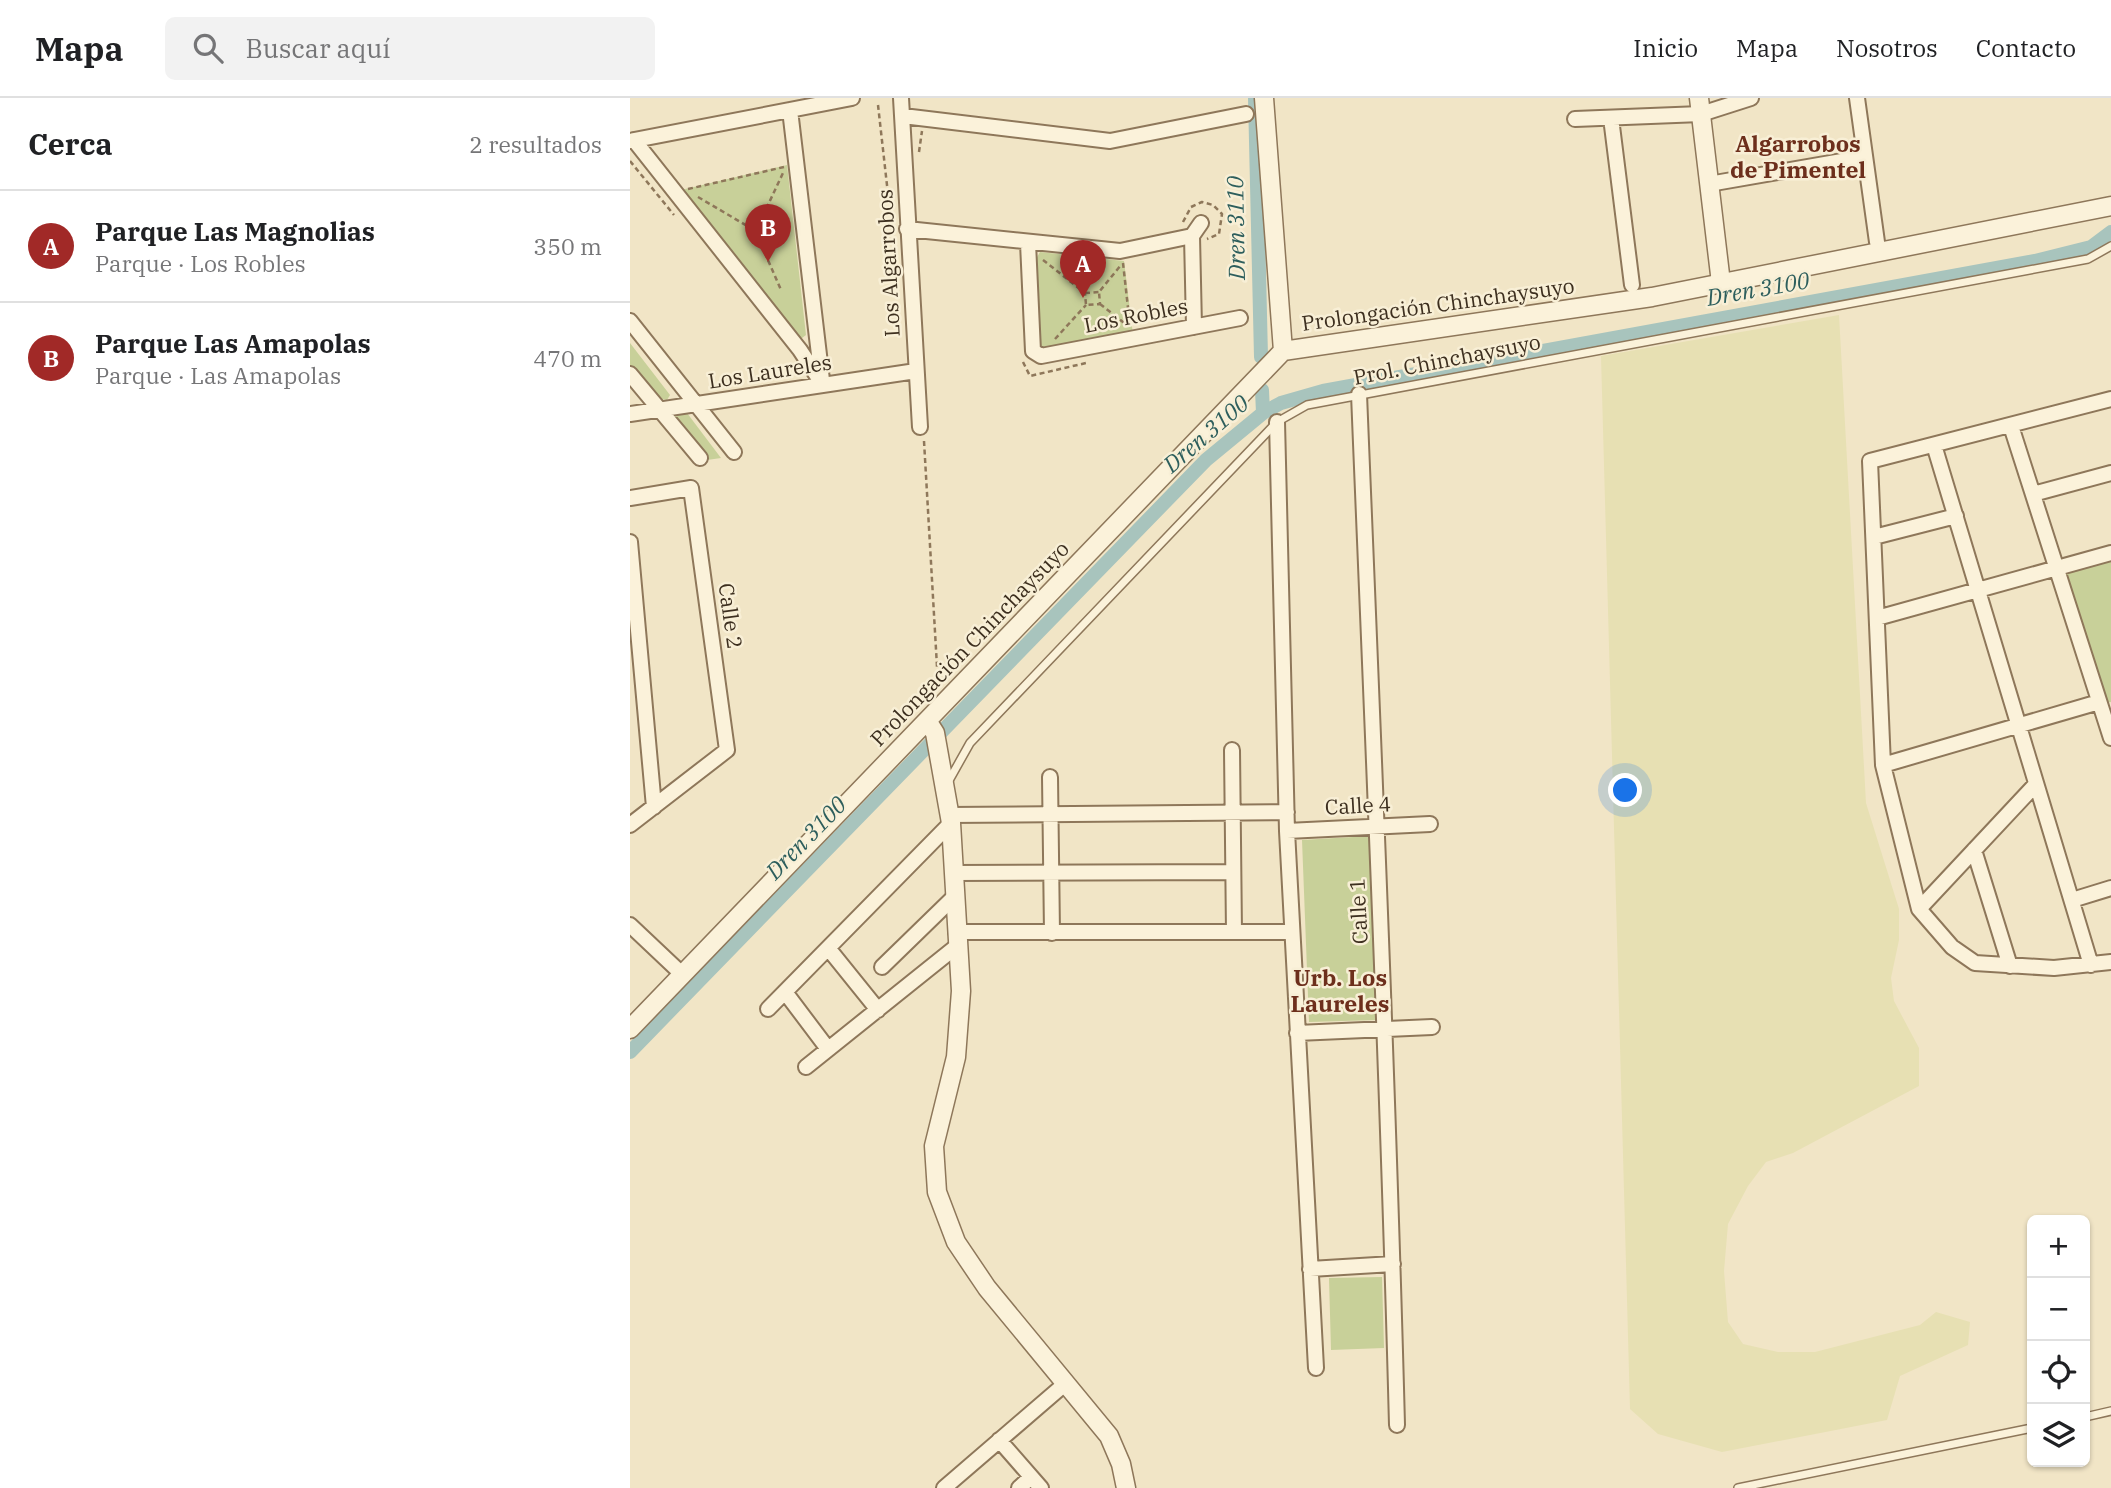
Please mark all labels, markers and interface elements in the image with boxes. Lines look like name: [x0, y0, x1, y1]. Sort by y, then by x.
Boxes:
search box: [165, 17, 655, 80]
text: Mapa: [35, 27, 123, 70]
icon: search: [189, 29, 227, 67]
text: Buscar aquí: [245, 31, 391, 65]
text: Inicio: [1633, 32, 1698, 64]
text: Mapa: [1736, 32, 1798, 64]
text: Nosotros: [1836, 32, 1938, 64]
text: Contacto: [1976, 32, 2076, 64]
text: Cerca: [28, 124, 113, 163]
district label: Algarrobos de Pimentel: [1730, 128, 1866, 184]
text: 2 resultados: [469, 129, 602, 159]
water label: Dren 3110: [1219, 175, 1251, 281]
street label: Los Algarrobos: [870, 188, 906, 338]
pin: B: [745, 204, 791, 262]
text: Parque Las Magnolias: [95, 214, 375, 248]
text: A: [43, 231, 59, 261]
text: 350 m: [533, 231, 602, 261]
pin: A: [1060, 240, 1106, 298]
text: Parque · Los Robles: [95, 248, 306, 278]
water label: Dren 3100: [1703, 264, 1812, 312]
street label: Prolongación Chinchaysuyo: [1300, 271, 1576, 337]
street label: Los Robles: [1081, 291, 1190, 339]
text: Parque Las Amapolas: [95, 326, 371, 360]
street label: Prol. Chinchaysuyo: [1351, 327, 1543, 391]
text: B: [43, 343, 59, 373]
text: 470 m: [533, 343, 602, 373]
street label: Los Laureles: [706, 347, 834, 395]
text: Parque · Las Amapolas: [95, 360, 341, 390]
water label: Dren 3100: [1156, 388, 1255, 479]
street label: Prolongación Chinchaysuyo: [864, 535, 1075, 752]
street label: Calle 2: [713, 581, 749, 651]
your location: [1608, 773, 1642, 807]
water label: Dren 3100: [758, 789, 852, 886]
street label: Calle 4: [1324, 789, 1392, 821]
street label: Calle 1: [1342, 877, 1374, 945]
district label: Urb. Los Laureles: [1290, 962, 1390, 1018]
map controls: [2027, 1215, 2090, 1467]
button: +: [2027, 1215, 2090, 1278]
button: −: [2027, 1278, 2090, 1341]
button: locate: [2027, 1341, 2090, 1404]
button: layers: [2027, 1404, 2090, 1467]

